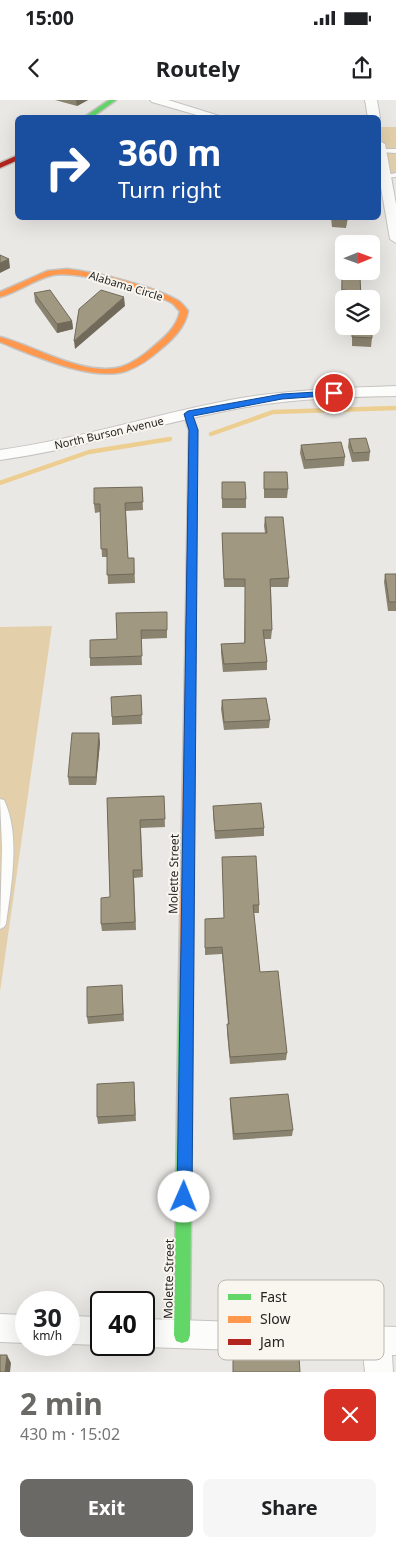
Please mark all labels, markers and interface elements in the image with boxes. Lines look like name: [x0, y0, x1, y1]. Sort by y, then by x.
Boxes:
text: 15:00: [25, 5, 74, 31]
text: Routely: [156, 53, 240, 83]
icon: back: [20, 54, 48, 82]
icon: share: [348, 54, 376, 82]
text: 360 m: [118, 129, 221, 176]
icon: right: [35, 135, 100, 200]
text: Turn right: [118, 174, 221, 204]
north arrow: [335, 235, 380, 280]
map controls: [335, 235, 380, 335]
street label: Alabama Circle: [87, 267, 165, 304]
button: layers: [335, 290, 380, 335]
pin: [313, 372, 355, 414]
icon: arrive: [320, 379, 348, 407]
street label: North Burson Avenue: [53, 413, 165, 452]
street label: Molette Street: [164, 833, 183, 914]
position arrow: [157, 1170, 209, 1222]
street label: Molette Street: [159, 1238, 178, 1319]
legend: [218, 1280, 384, 1360]
text: Fast: [260, 1287, 287, 1306]
speed limit sign: 40: [90, 1291, 155, 1356]
text: 30: [33, 1300, 62, 1334]
text: Slow: [260, 1309, 291, 1328]
text: km/h: [33, 1327, 62, 1344]
text: Jam: [258, 1332, 285, 1351]
text: 2 min: [20, 1383, 103, 1424]
button: close: [324, 1389, 376, 1441]
text: 430 m · 15:02: [20, 1423, 120, 1445]
button: Exit: [20, 1479, 193, 1537]
button: Share: [203, 1479, 376, 1537]

